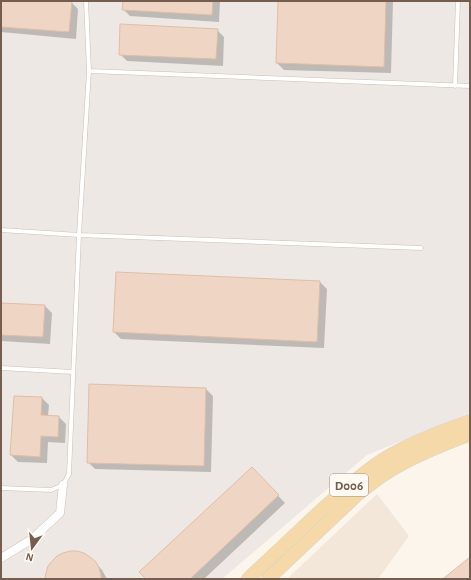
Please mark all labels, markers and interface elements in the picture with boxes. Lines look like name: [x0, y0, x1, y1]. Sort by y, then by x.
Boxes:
road number: D006: [330, 474, 368, 496]
north arrow: [12, 528, 52, 568]
text: N: [24, 551, 35, 563]

